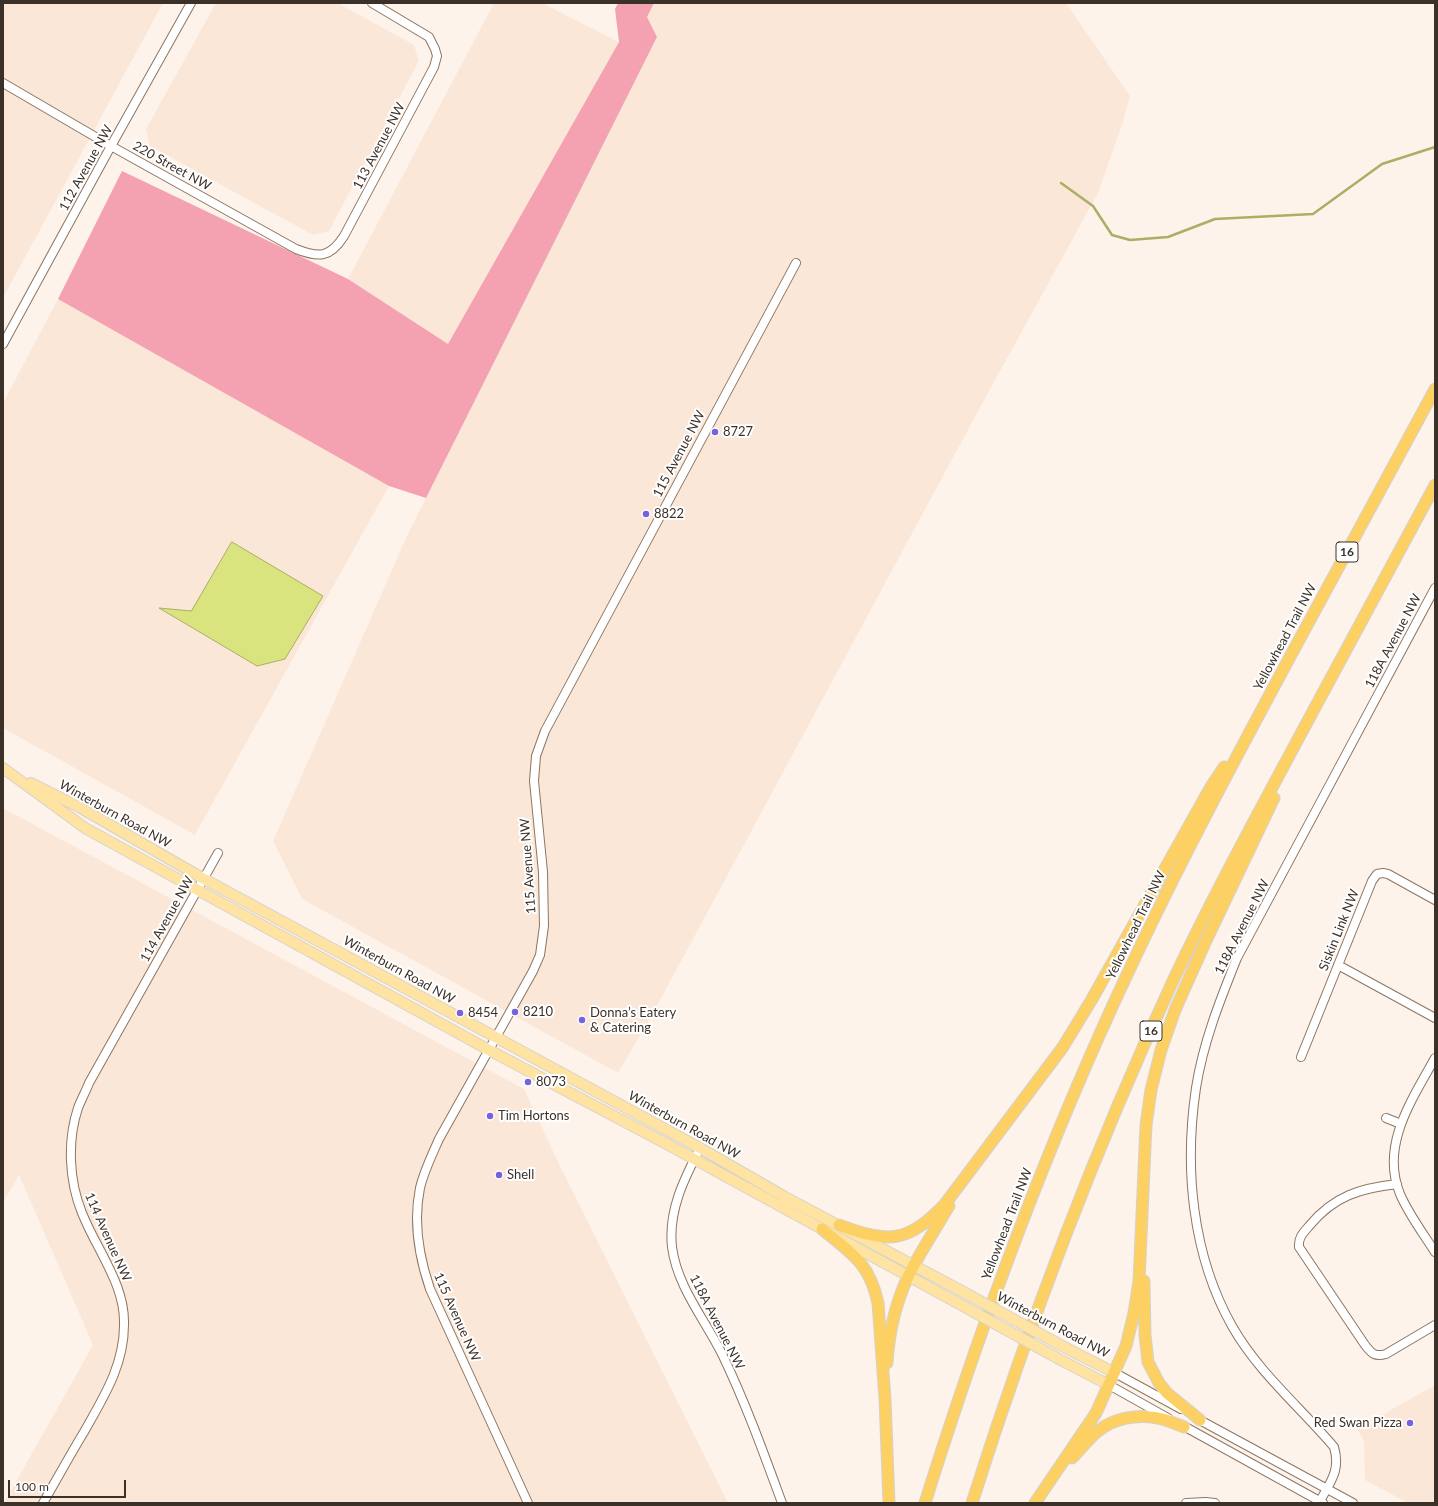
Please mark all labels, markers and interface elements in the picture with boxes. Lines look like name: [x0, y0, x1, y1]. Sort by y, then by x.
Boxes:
street label: 113 Avenue NW: [350, 100, 408, 192]
street label: 112 Avenue NW: [56, 122, 116, 214]
street label: 220 Street NW: [130, 138, 214, 194]
street label: 115 Avenue NW: [650, 408, 708, 500]
place label: 8727: [723, 424, 753, 440]
marker: 8727: [710, 427, 720, 437]
place label: 8822: [654, 506, 684, 522]
marker: 8822: [641, 509, 651, 519]
road number: 16: [1336, 542, 1358, 562]
street label: Yellowhead Trail NW: [1250, 581, 1320, 693]
street label: 118A Avenue NW: [1362, 591, 1424, 691]
street label: Winterburn Road NW: [56, 777, 174, 851]
street label: 115 Avenue NW: [517, 818, 539, 914]
street label: Yellowhead Trail NW: [1103, 868, 1169, 982]
street label: 114 Avenue NW: [137, 873, 197, 965]
street label: 118A Avenue NW: [1211, 877, 1273, 977]
street label: Siskin Link NW: [1316, 887, 1362, 973]
street label: Winterburn Road NW: [340, 933, 458, 1007]
place label: 8210: [523, 1004, 553, 1020]
place label: 8454: [468, 1005, 498, 1021]
place label: Donna’s Eatery & Catering: [590, 1005, 676, 1036]
marker: 8210: [510, 1007, 520, 1017]
marker: 8454: [455, 1008, 465, 1018]
marker: Donna’s Eatery & Catering: [577, 1015, 587, 1025]
road number: 16: [1140, 1021, 1162, 1041]
place label: 8073: [536, 1074, 566, 1090]
marker: 8073: [523, 1077, 533, 1087]
street label: Winterburn Road NW: [625, 1088, 743, 1162]
place label: Tim Hortons: [498, 1108, 569, 1124]
marker: Tim Hortons: [485, 1111, 495, 1121]
street label: Yellowhead Trail NW: [978, 1166, 1036, 1282]
place label: Shell: [507, 1167, 534, 1183]
marker: Shell: [494, 1170, 504, 1180]
street label: 114 Avenue NW: [81, 1190, 135, 1284]
street label: 115 Avenue NW: [430, 1270, 484, 1364]
street label: 118A Avenue NW: [686, 1272, 748, 1372]
street label: Winterburn Road NW: [994, 1289, 1112, 1361]
place label: Red Swan Pizza: [1314, 1415, 1402, 1431]
marker: Red Swan Pizza: [1405, 1418, 1415, 1428]
scale bar: [10, 1472, 128, 1498]
text: 100 m: [15, 1479, 49, 1494]

